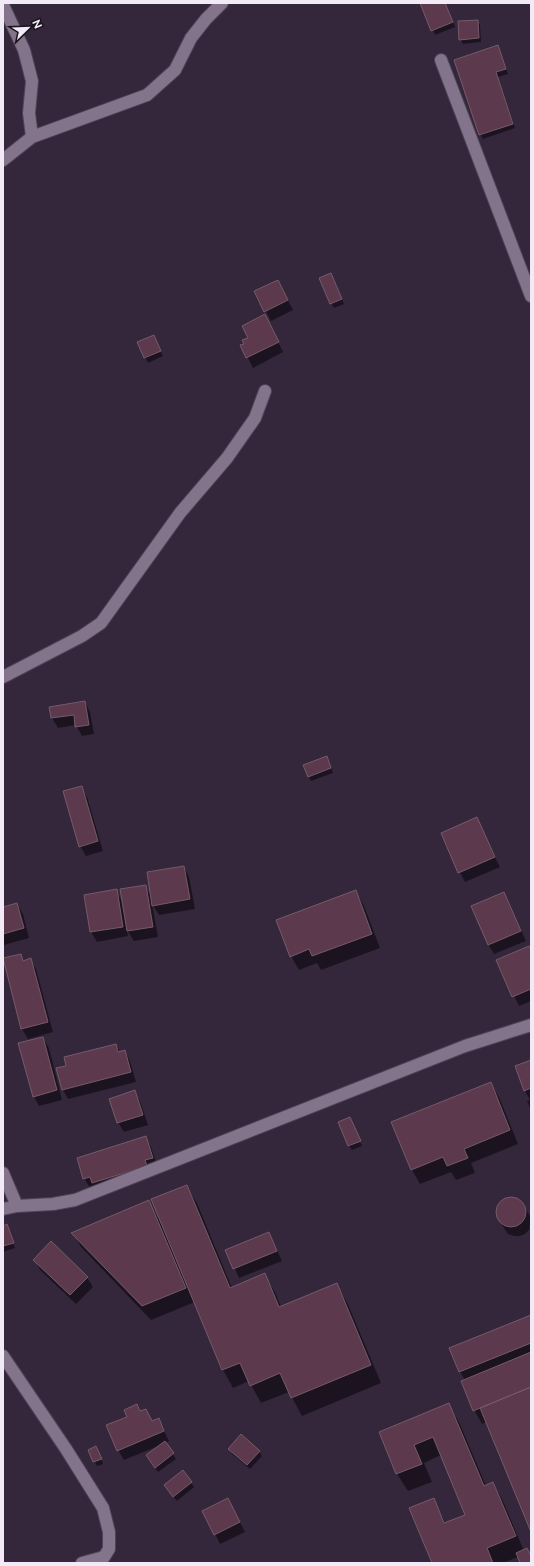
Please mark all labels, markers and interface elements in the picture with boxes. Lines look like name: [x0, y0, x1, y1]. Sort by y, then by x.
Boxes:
north arrow: [8, 8, 48, 48]
text: N: [29, 18, 44, 31]

